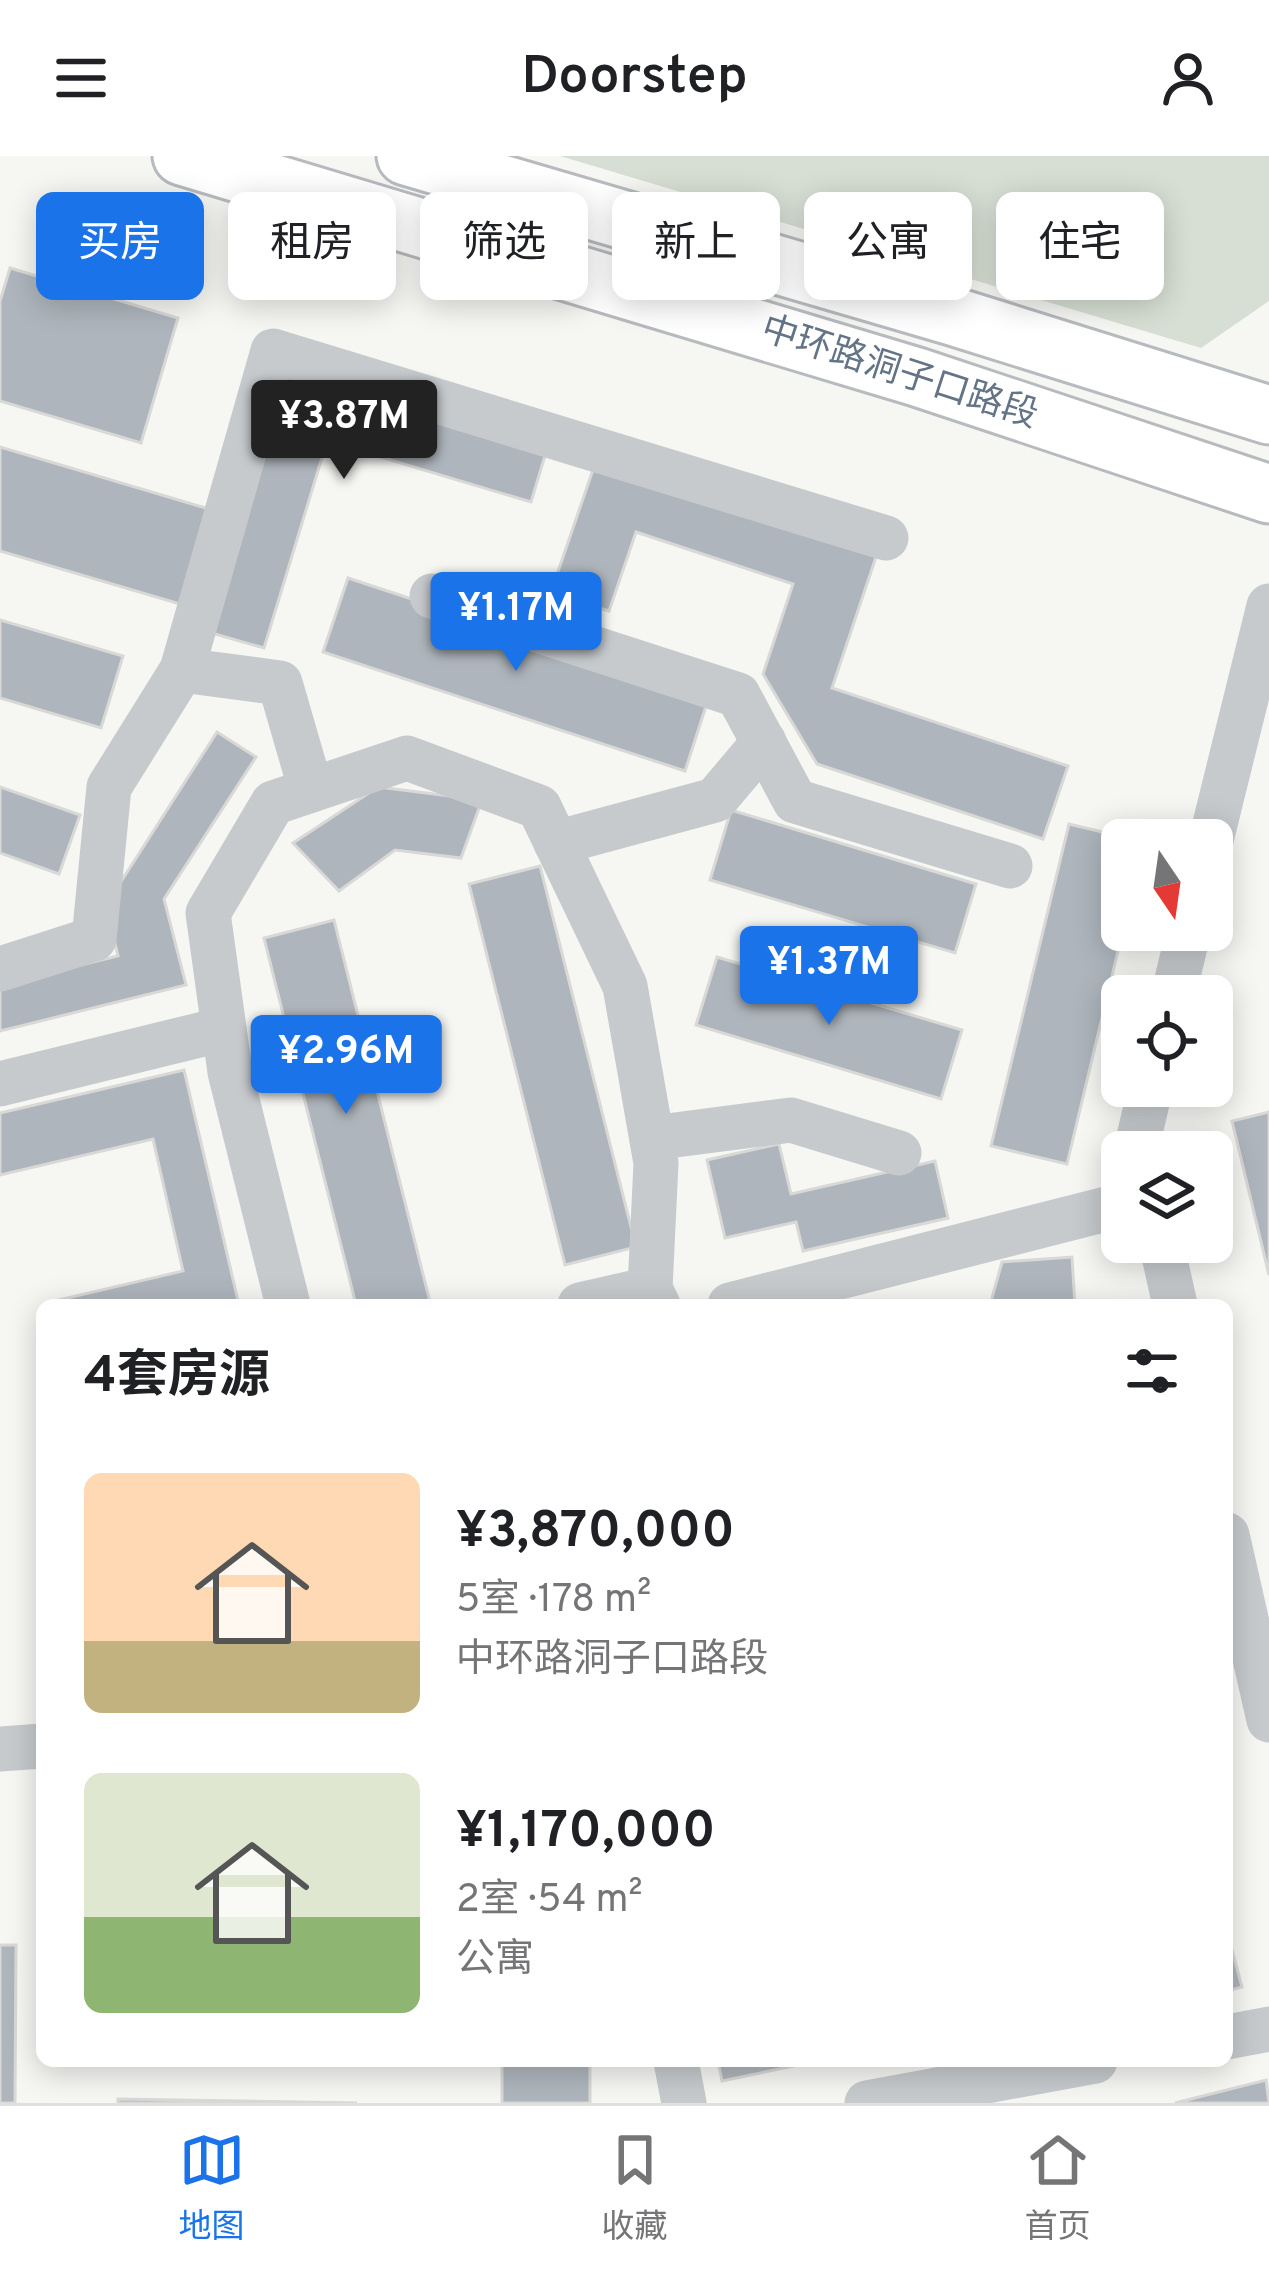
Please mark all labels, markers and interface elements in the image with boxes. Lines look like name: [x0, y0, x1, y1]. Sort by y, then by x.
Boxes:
text: Doorstep: [521, 44, 748, 113]
icon: menu: [48, 45, 114, 111]
icon: person: [1155, 45, 1221, 111]
chip: 买房: [36, 192, 204, 300]
chip: 租房: [228, 192, 396, 300]
chip: 筛选: [420, 192, 588, 300]
chip: 新上: [612, 192, 780, 300]
chip: 公寓: [804, 192, 972, 300]
chip: 住宅: [996, 192, 1164, 300]
street label: 中环路洞子口路段: [755, 308, 1043, 440]
pin: ¥3.87M: [246, 380, 442, 482]
text: ¥3.87M: [278, 394, 410, 443]
pin: ¥1.17M: [418, 572, 614, 674]
text: ¥1.17M: [458, 586, 574, 635]
north arrow: [1101, 819, 1233, 951]
map controls: [1101, 819, 1233, 1263]
pin: ¥1.37M: [731, 926, 927, 1028]
text: ¥1.37M: [767, 940, 891, 989]
button: locate: [1101, 975, 1233, 1107]
pin: ¥2.96M: [248, 1015, 444, 1117]
text: ¥2.96M: [278, 1029, 414, 1078]
button: layers: [1101, 1131, 1233, 1263]
icon: filters: [1119, 1338, 1185, 1404]
text: 4套房源: [84, 1346, 270, 1411]
text: ¥3,870,000: [456, 1501, 735, 1566]
icon: home: [180, 1521, 324, 1665]
text: 5室 · 178 m²: [456, 1577, 651, 1626]
text: 中环路洞子口路段: [456, 1637, 768, 1686]
text: ¥1,170,000: [456, 1801, 716, 1866]
icon: home: [180, 1821, 324, 1965]
text: 2室 · 54 m²: [456, 1877, 643, 1926]
text: 公寓: [456, 1937, 534, 1986]
tab: 地图: [179, 2127, 245, 2250]
tab: 收藏: [602, 2127, 668, 2250]
tab: 首页: [1025, 2127, 1091, 2250]

